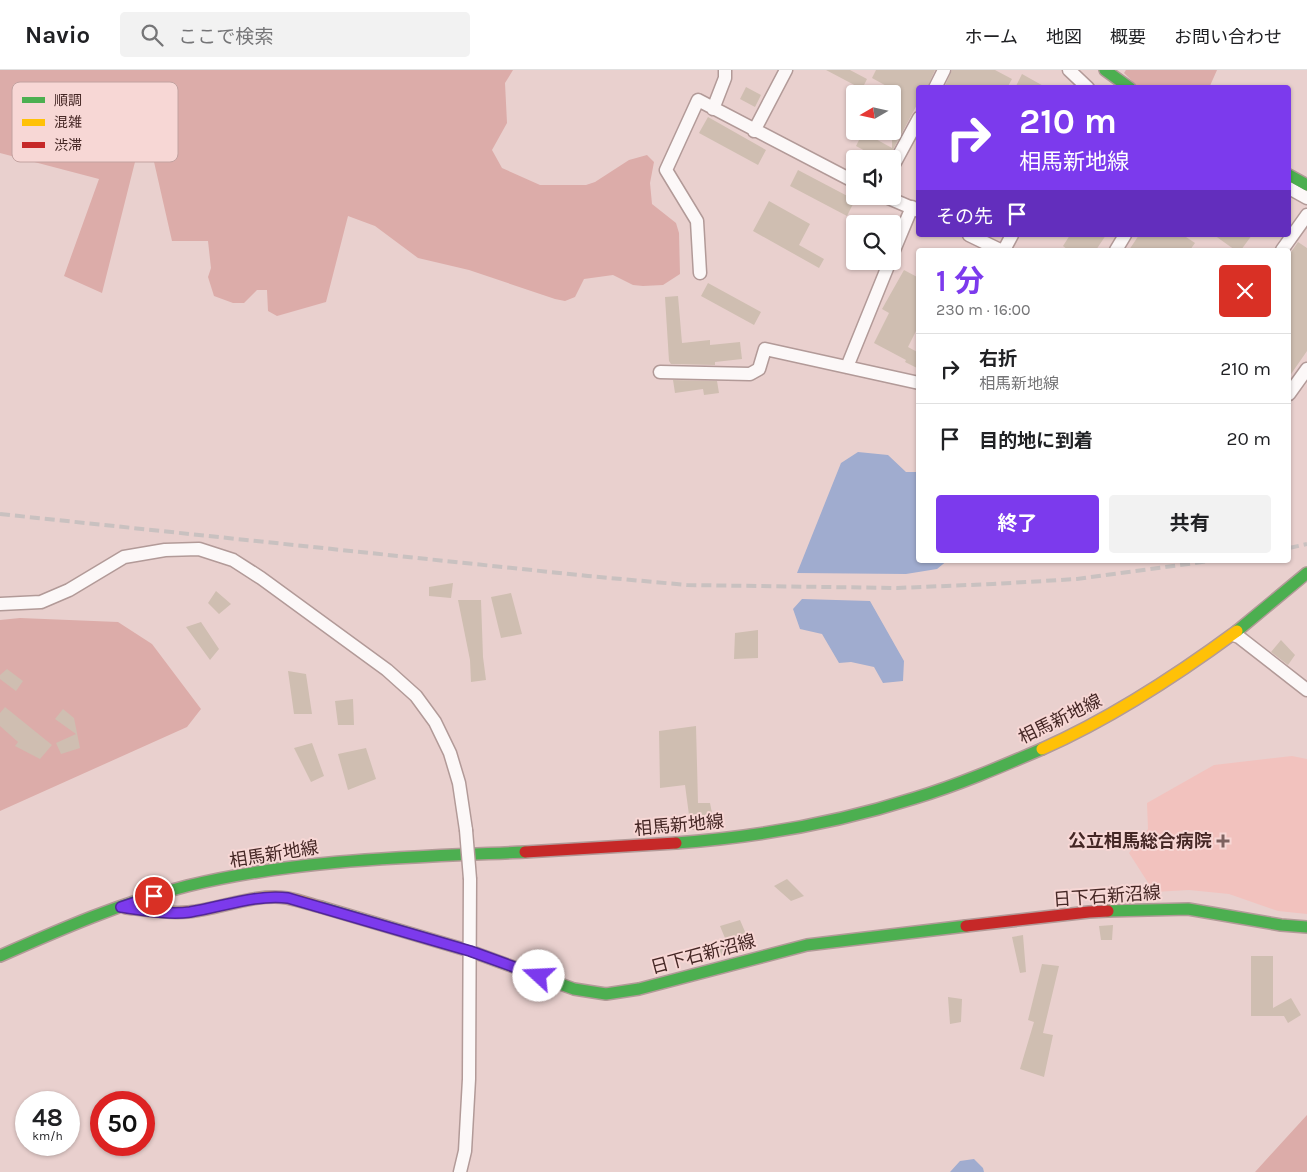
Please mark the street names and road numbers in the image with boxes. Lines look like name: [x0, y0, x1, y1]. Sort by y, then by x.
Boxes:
street label: 相馬新地線: [1015, 689, 1105, 749]
street label: 相馬新地線: [633, 810, 725, 840]
street label: 相馬新地線: [228, 836, 320, 872]
street label: 日下石新沼線: [1052, 881, 1162, 911]
street label: 日下石新沼線: [648, 929, 758, 979]

